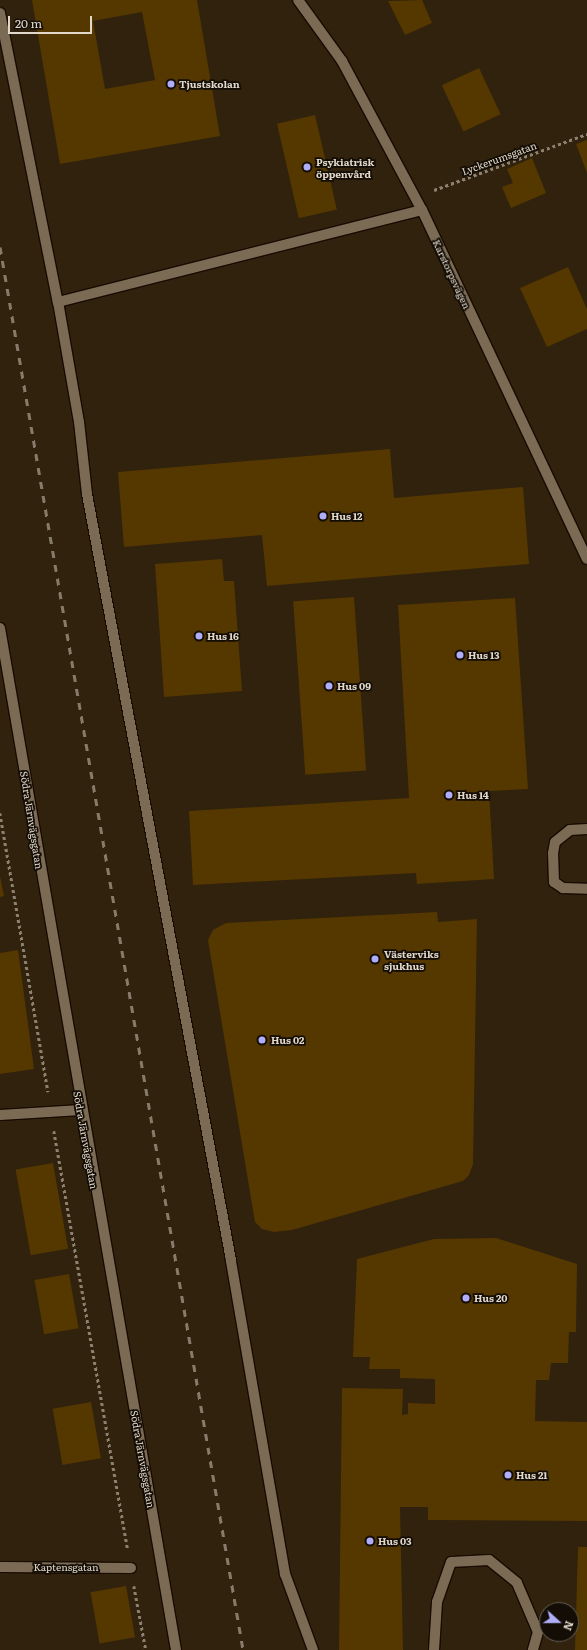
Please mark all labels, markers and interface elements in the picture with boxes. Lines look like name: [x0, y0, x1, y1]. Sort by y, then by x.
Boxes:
scale bar: [10, 8, 94, 34]
text: 20 m: [15, 14, 42, 32]
place label: Tjustskolan: [179, 78, 240, 90]
marker: Tjustskolan: [166, 79, 176, 89]
street label: Lyckerumsgatan: [460, 139, 538, 177]
place label: Psykiatrisk öppenvård: [316, 155, 374, 178]
marker: Psykiatrisk öppenvård: [301, 161, 313, 173]
street label: Karstorpsvägen: [431, 237, 473, 311]
place label: Hus 12: [331, 510, 362, 522]
marker: Hus 12: [318, 511, 328, 521]
place label: Hus 16: [207, 630, 239, 642]
marker: Hus 16: [194, 631, 204, 641]
place label: Hus 13: [468, 649, 500, 661]
marker: Hus 13: [455, 650, 465, 660]
place label: Hus 09: [337, 680, 371, 692]
marker: Hus 09: [324, 681, 334, 691]
street label: Södra Järnvägsgatan: [18, 770, 46, 870]
place label: Hus 14: [457, 789, 489, 801]
marker: Hus 14: [444, 790, 454, 800]
place label: Västerviks sjukhus: [384, 947, 439, 970]
marker: Västerviks sjukhus: [369, 953, 381, 965]
marker: Hus 02: [256, 1034, 268, 1046]
place label: Hus 02: [271, 1034, 304, 1046]
street label: Södra Järnvägsgatan: [72, 1090, 100, 1190]
place label: Hus 20: [474, 1292, 507, 1304]
marker: Hus 20: [461, 1293, 471, 1303]
street label: Södra Järnvägsgatan: [129, 1409, 157, 1509]
place label: Hus 21: [516, 1469, 547, 1481]
marker: Hus 21: [503, 1470, 513, 1480]
place label: Hus 03: [378, 1535, 412, 1547]
marker: Hus 03: [365, 1536, 375, 1546]
street label: Kaptensgatan: [33, 1561, 99, 1573]
north arrow: [539, 1602, 579, 1642]
text: N: [560, 1619, 578, 1633]

